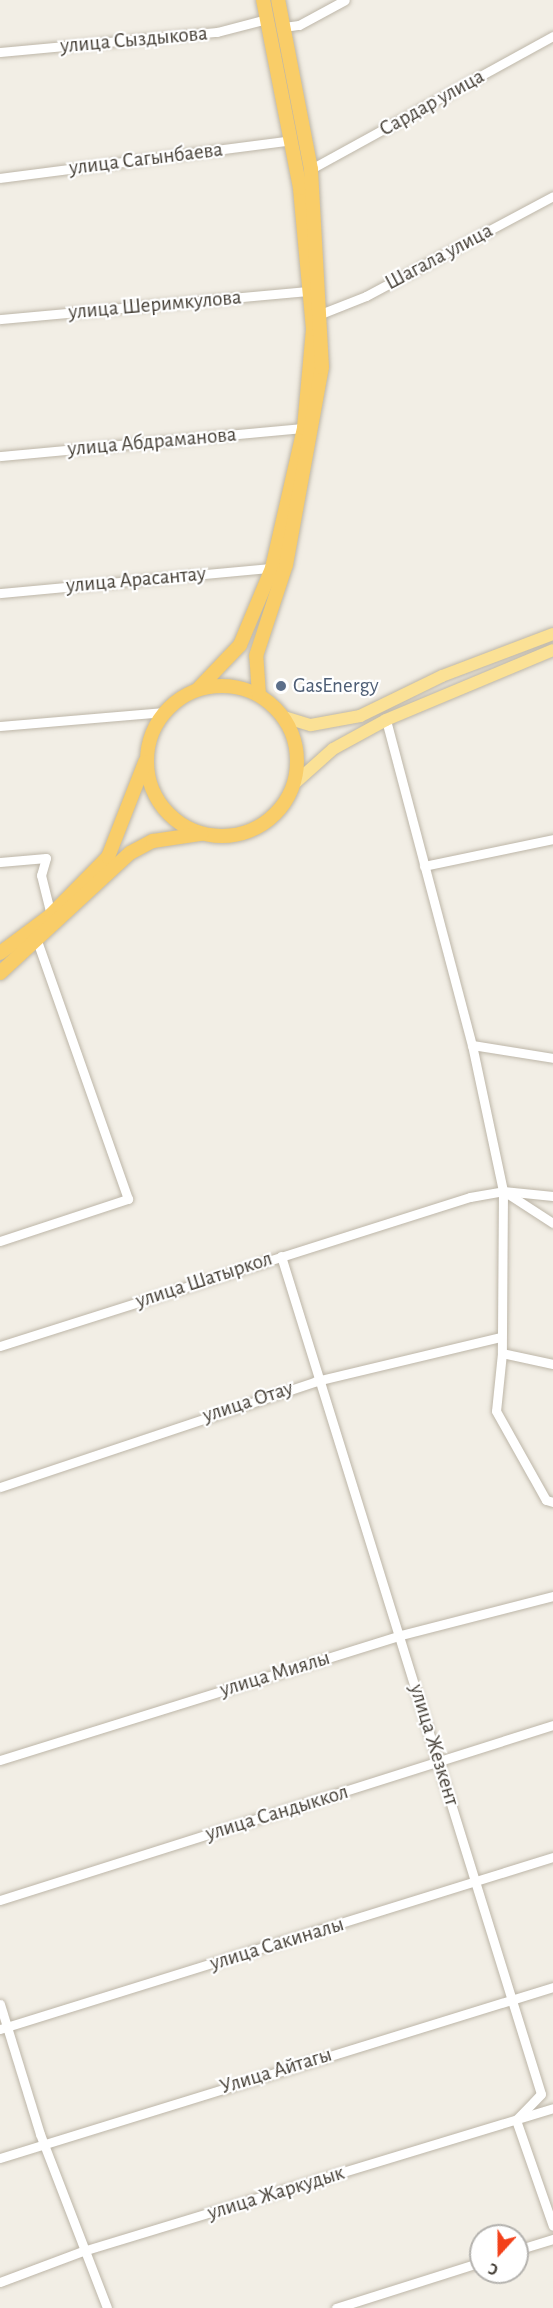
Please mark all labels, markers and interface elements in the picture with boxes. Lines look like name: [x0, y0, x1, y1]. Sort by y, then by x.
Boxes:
street label: улица Сыздыкова: [59, 21, 209, 59]
street label: Сардар улица: [375, 64, 489, 142]
street label: улица Сагынбаева: [68, 137, 224, 181]
street label: Шагала улица: [381, 218, 497, 296]
street label: улица Шеримкулова: [67, 285, 243, 325]
street label: улица Абдраманова: [67, 422, 237, 462]
street label: улица Арасантау: [65, 561, 207, 599]
place label: GasEnergy: [293, 673, 379, 699]
marker: GasEnergy: [274, 679, 288, 693]
street label: улица Шатыркол: [133, 1246, 275, 1314]
street label: улица Отау: [200, 1376, 296, 1428]
street label: улица Миялы: [217, 1645, 333, 1703]
street label: улица Жезкент: [404, 1681, 464, 1809]
street label: улица Сандыккол: [203, 1779, 351, 1847]
street label: улица Сакиналы: [207, 1912, 347, 1976]
street label: Улица Айтагы: [217, 2042, 335, 2100]
street label: улица Жаркудык: [205, 2160, 347, 2226]
north arrow: [469, 2224, 529, 2284]
text: С: [486, 2260, 500, 2278]

